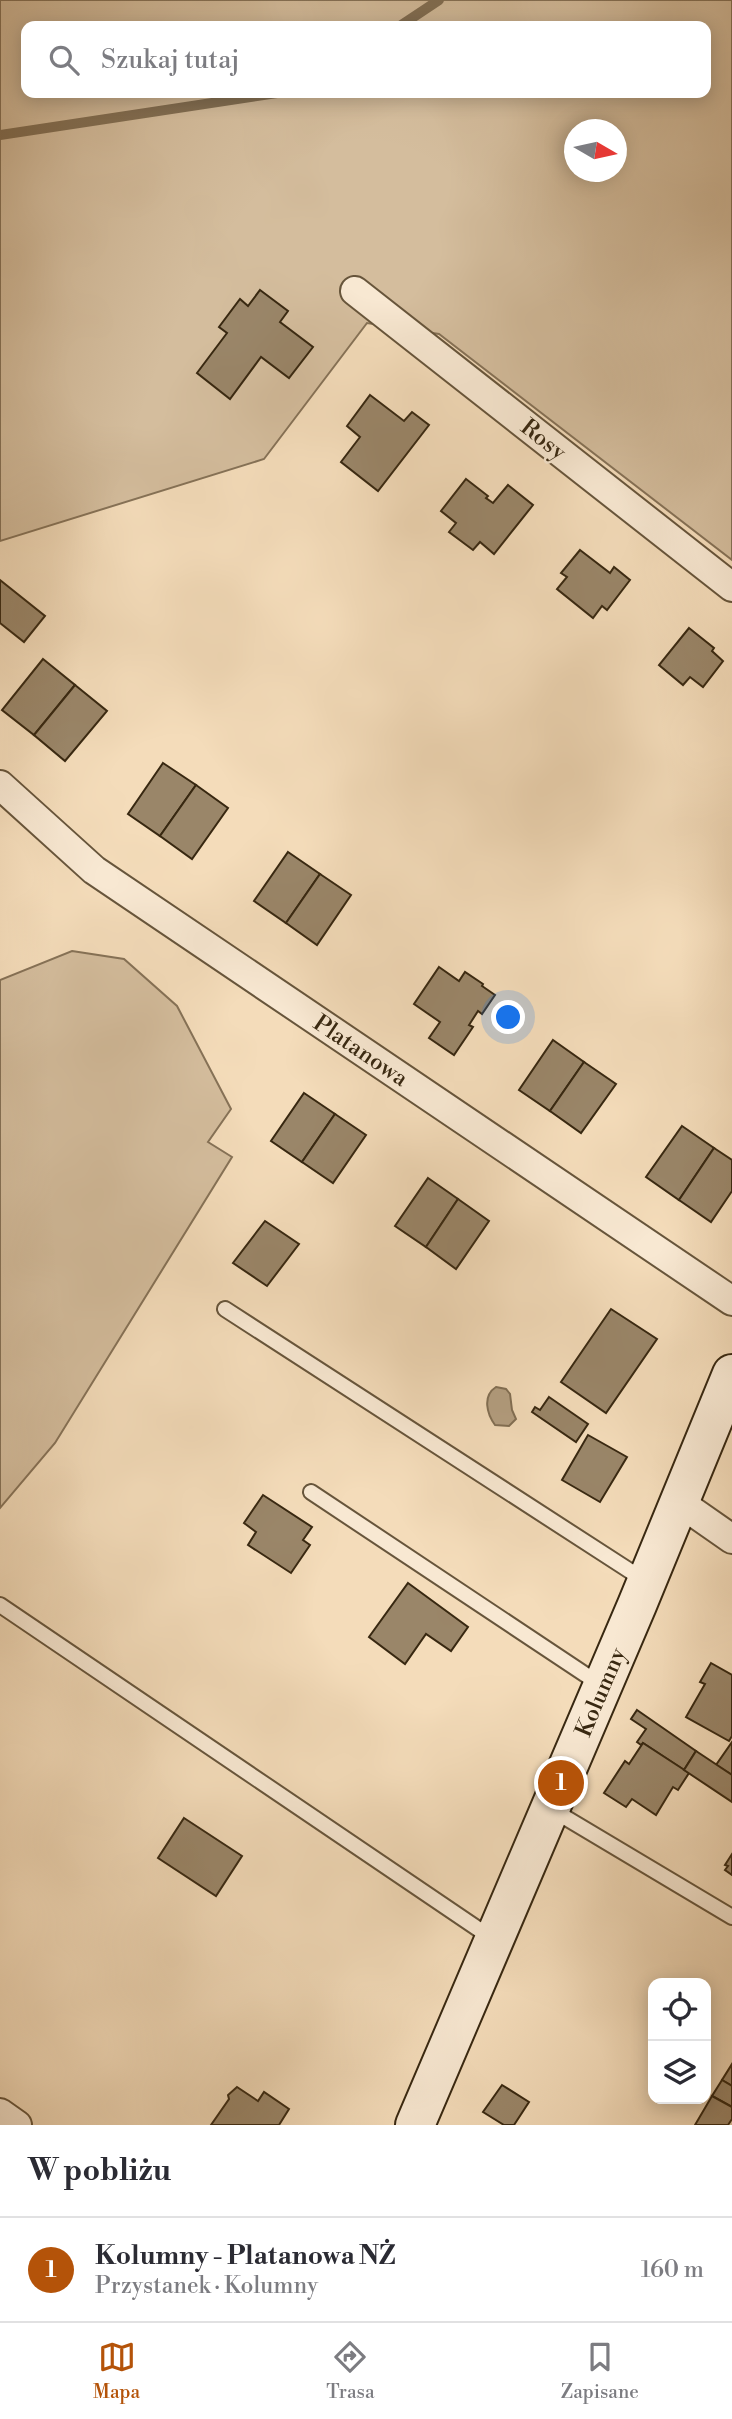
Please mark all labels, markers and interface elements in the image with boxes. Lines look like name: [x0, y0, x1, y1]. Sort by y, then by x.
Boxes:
search box: [21, 21, 711, 98]
icon: search: [45, 41, 83, 79]
text: Szukaj tutaj: [101, 44, 240, 76]
north arrow: [564, 119, 627, 182]
street label: Rosy: [515, 413, 572, 467]
your location: [491, 1000, 525, 1034]
street label: Platanowa: [308, 1009, 413, 1093]
street label: Kolumny: [570, 1643, 633, 1741]
pin: 1: [538, 1757, 584, 1809]
map controls: [648, 1978, 711, 2104]
button: locate: [648, 1978, 711, 2041]
button: layers: [648, 2041, 711, 2104]
text: W pobliżu: [28, 2152, 171, 2190]
text: Kolumny - Platanowa NŻ: [95, 2240, 395, 2272]
text: 1: [45, 2256, 57, 2284]
text: 160 m: [641, 2256, 704, 2284]
text: Przystanek · Kolumny: [95, 2272, 318, 2300]
tab: Mapa: [93, 2338, 140, 2404]
tab: Trasa: [326, 2338, 375, 2404]
tab: Zapisane: [561, 2338, 639, 2404]

